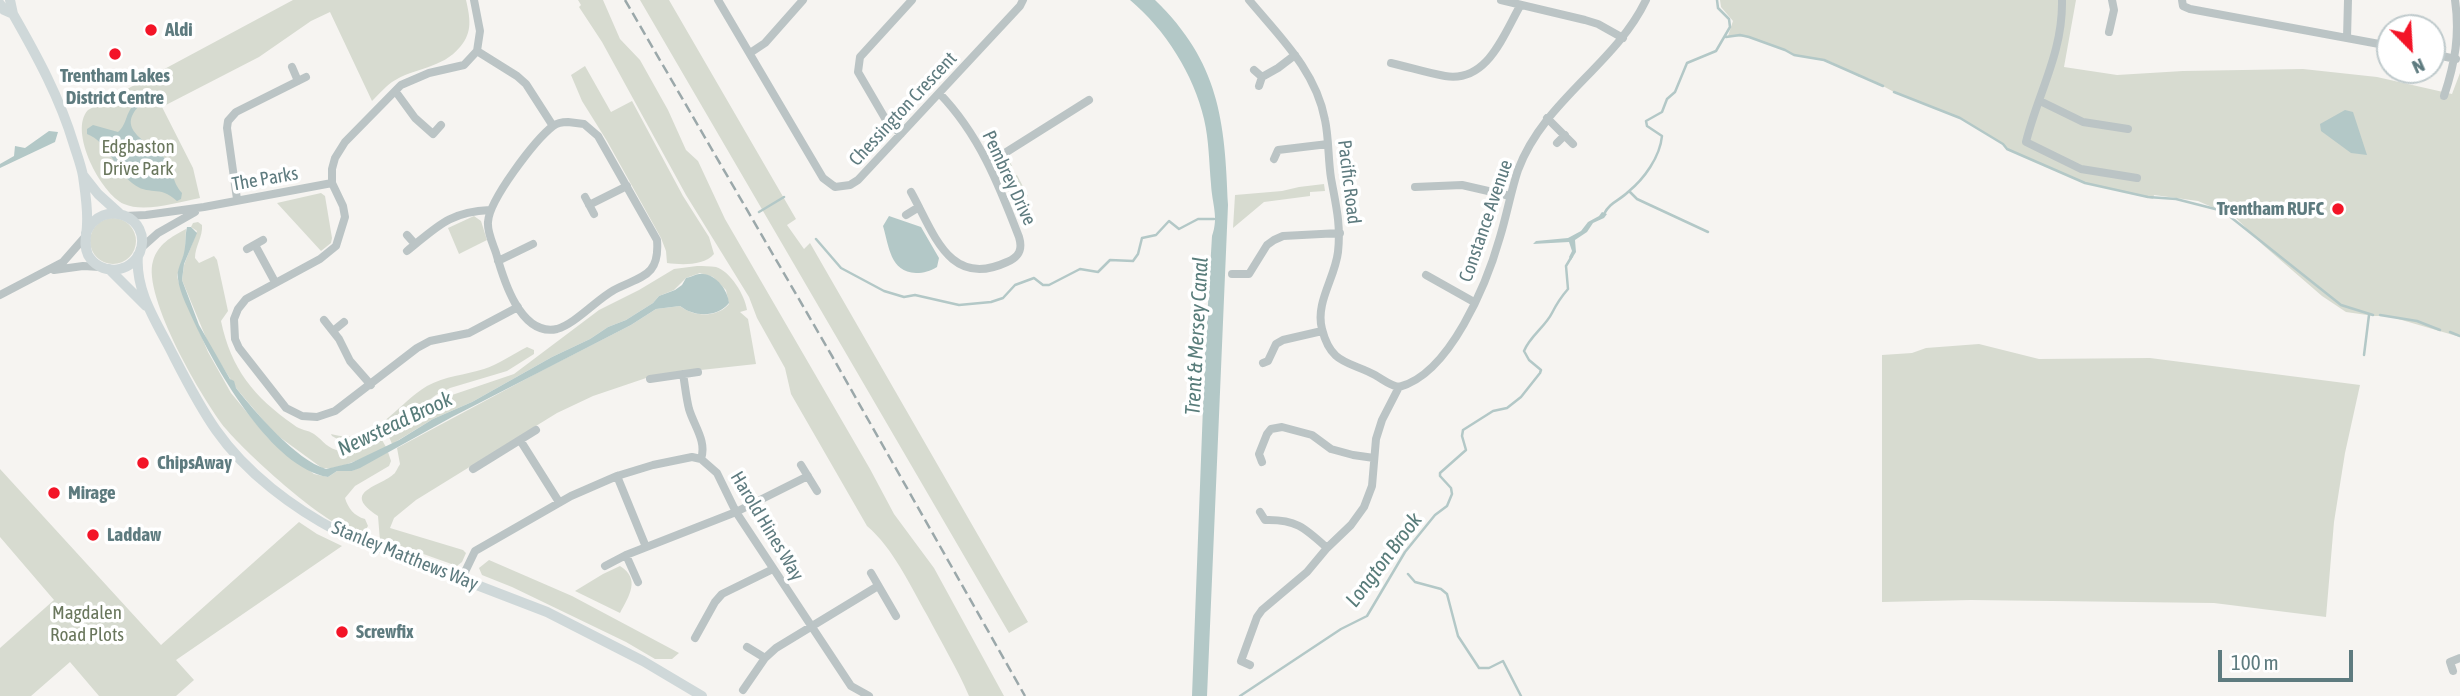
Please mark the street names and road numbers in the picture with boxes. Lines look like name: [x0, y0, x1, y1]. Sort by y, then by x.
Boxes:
street label: Chessington Crescent: [844, 47, 962, 171]
street label: Pembrey Drive: [977, 127, 1041, 229]
street label: Pacific Road: [1333, 139, 1365, 225]
street label: Constance Avenue: [1454, 157, 1518, 285]
street label: The Parks: [230, 162, 300, 196]
street label: Harold Hines Way: [725, 467, 809, 585]
street label: Stanley Matthews Way: [328, 516, 482, 596]

